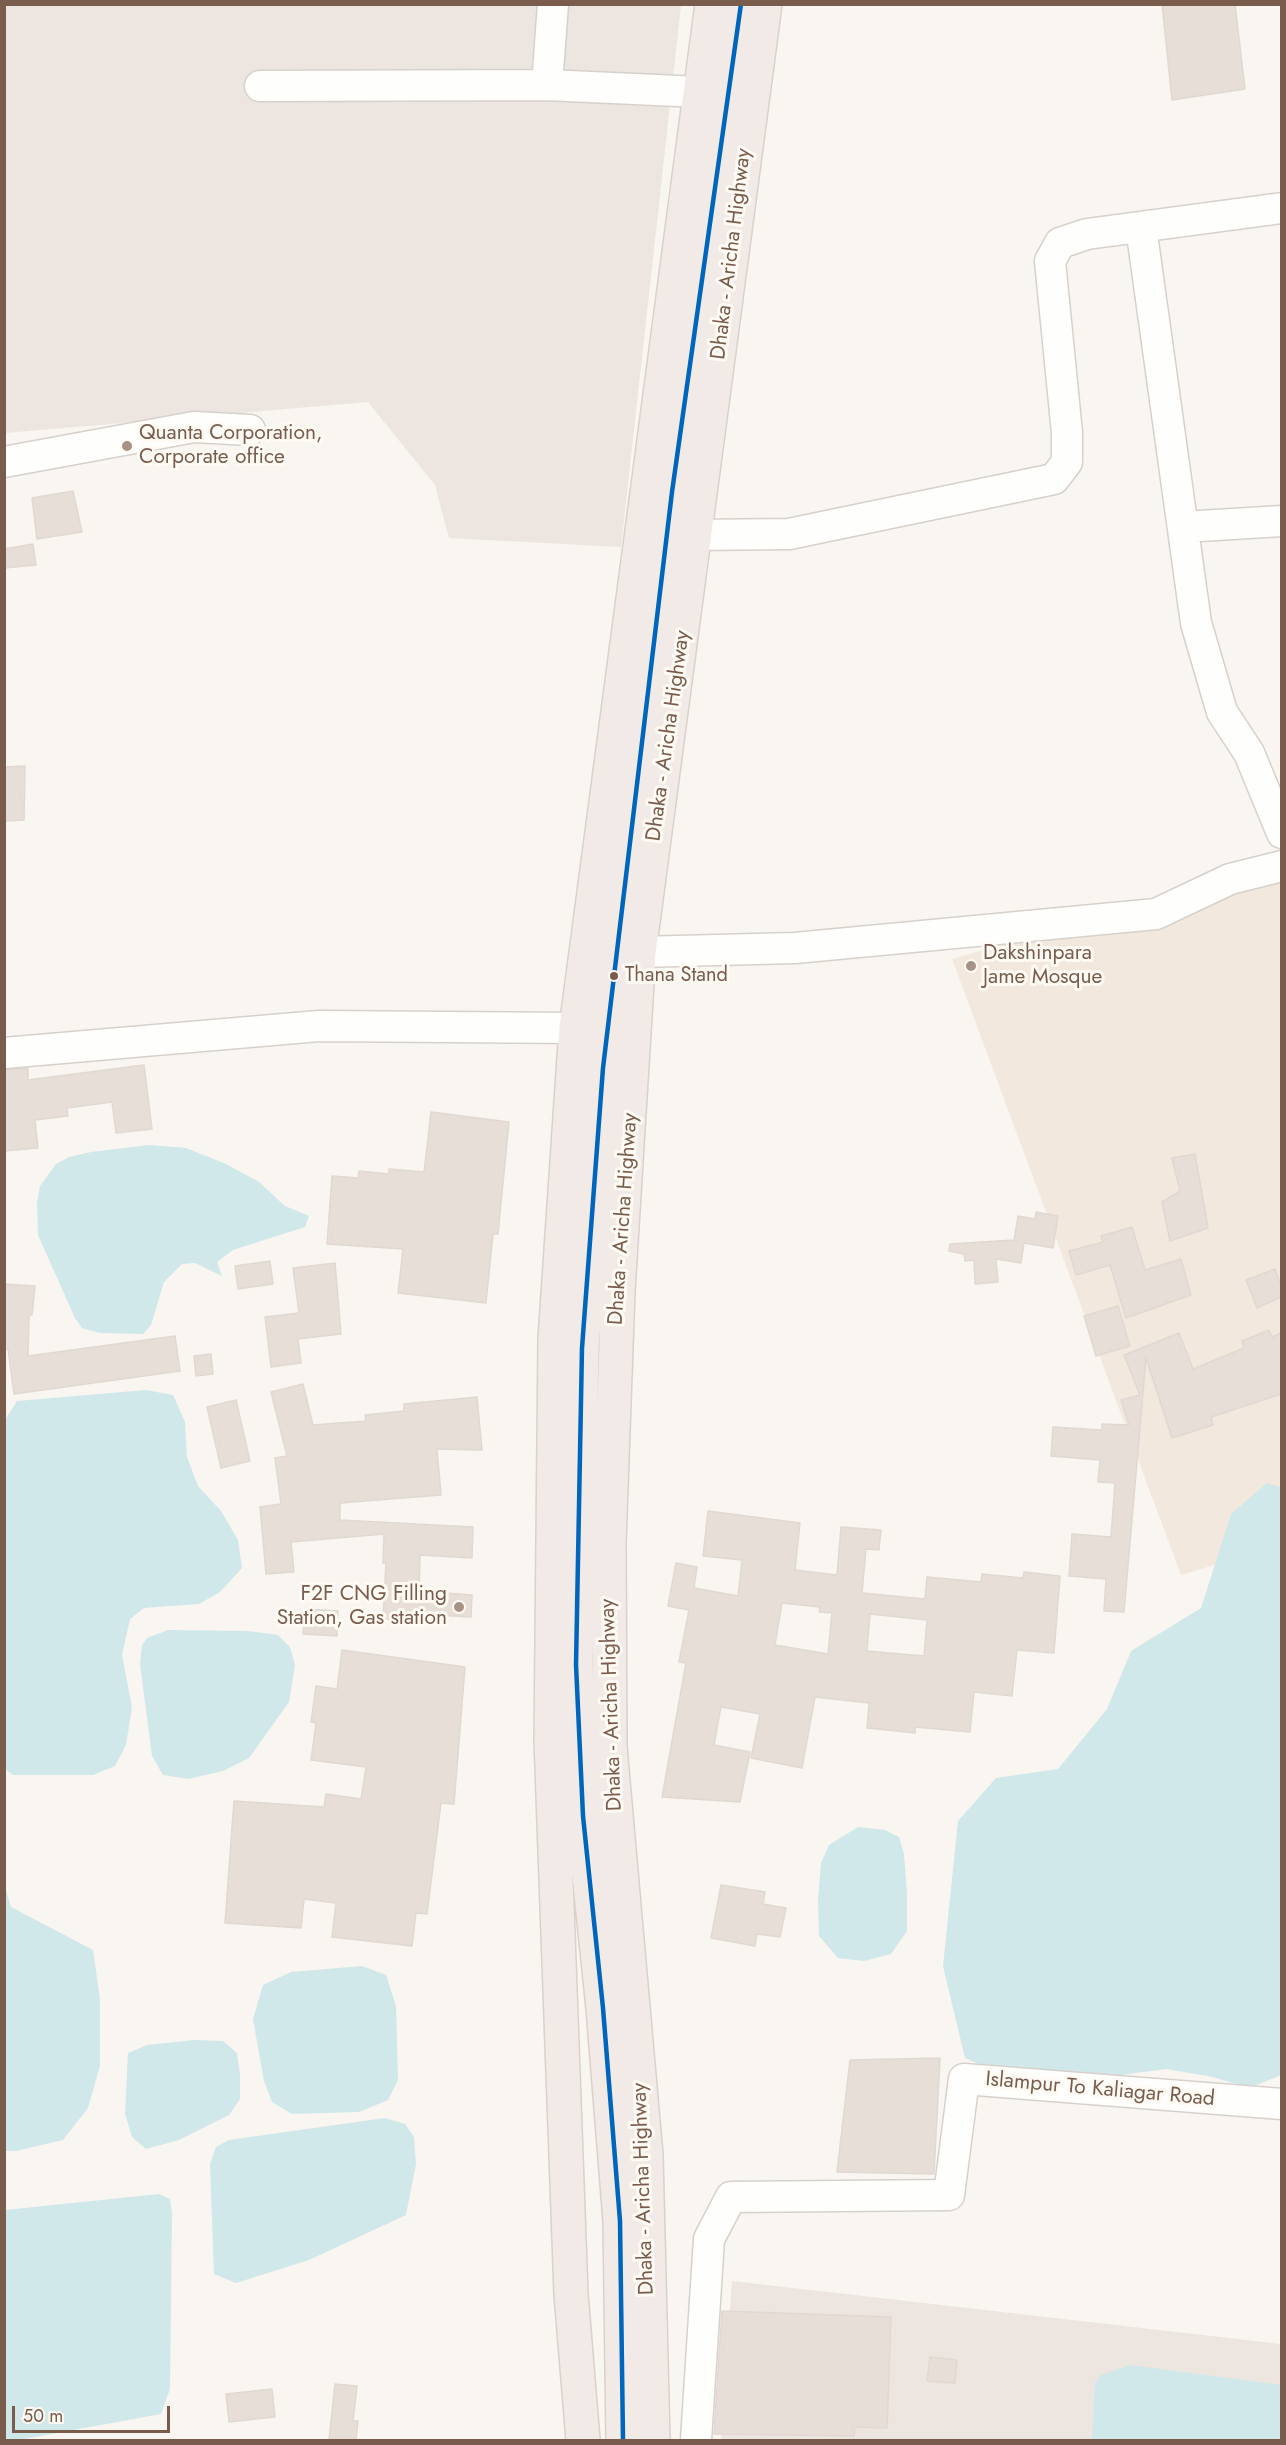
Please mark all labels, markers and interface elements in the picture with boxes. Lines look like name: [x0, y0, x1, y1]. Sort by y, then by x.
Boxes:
street label: Dhaka - Aricha Highway: [707, 147, 757, 361]
place label: Quanta Corporation, Corporate office: [139, 421, 322, 471]
marker: Quanta Corporation, Corporate office: [120, 439, 134, 453]
street label: Dhaka - Aricha Highway: [642, 629, 696, 843]
place label: Dakshinpara Jame Mosque: [983, 941, 1102, 991]
marker: Dakshinpara Jame Mosque: [964, 959, 978, 973]
place label: Thana Stand: [625, 964, 728, 988]
marker: Thana Stand: [608, 970, 620, 982]
street label: Dhaka - Aricha Highway: [604, 1112, 644, 1326]
place label: F2F CNG Filling Station, Gas station: [277, 1582, 447, 1632]
street label: Dhaka - Aricha Highway: [596, 1598, 628, 1812]
marker: F2F CNG Filling Station, Gas station: [452, 1600, 466, 1614]
street label: Islampur To Kaliagar Road: [984, 2067, 1216, 2113]
street label: Dhaka - Aricha Highway: [628, 2082, 660, 2296]
scale bar: [15, 2394, 172, 2432]
text: 50 m: [23, 2403, 63, 2429]

